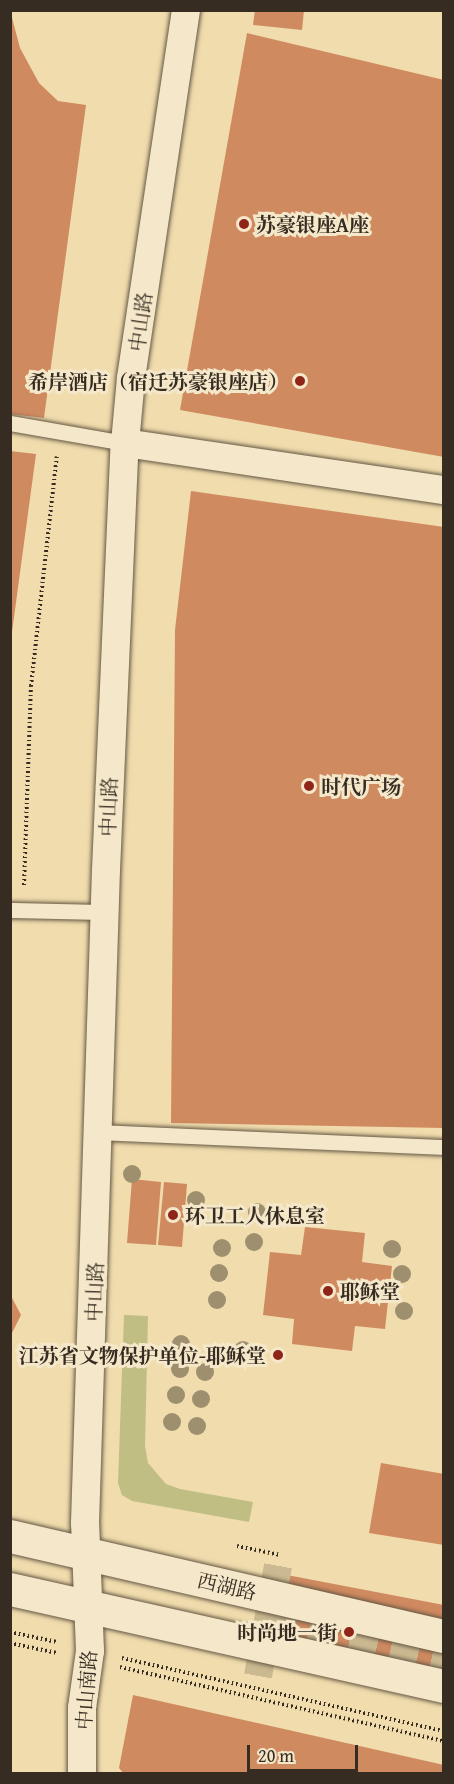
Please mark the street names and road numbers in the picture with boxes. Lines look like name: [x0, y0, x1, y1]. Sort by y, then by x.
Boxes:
street label: 中山路: [124, 291, 156, 353]
street label: 中山路: [95, 777, 121, 837]
street label: 中山路: [81, 1262, 107, 1322]
street label: 西湖路: [195, 1568, 259, 1604]
street label: 中山南路: [71, 1649, 101, 1731]

